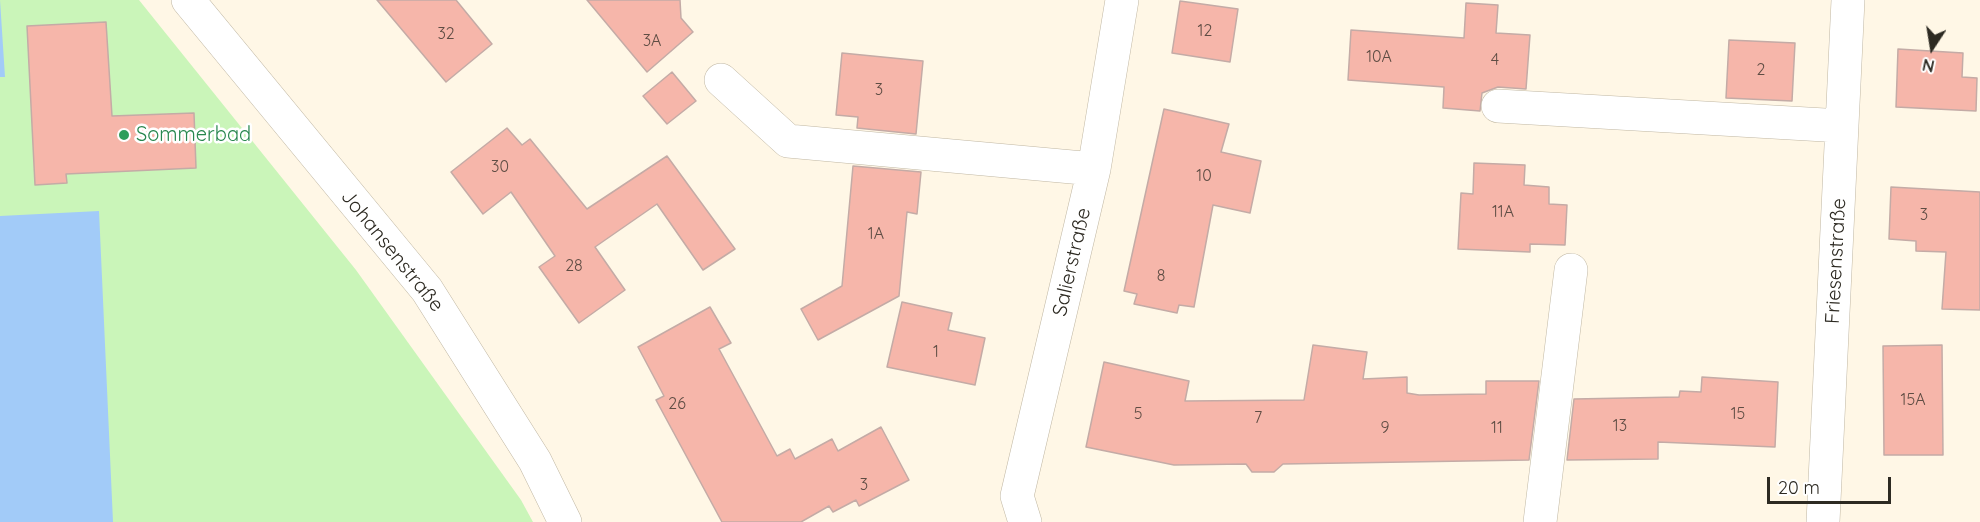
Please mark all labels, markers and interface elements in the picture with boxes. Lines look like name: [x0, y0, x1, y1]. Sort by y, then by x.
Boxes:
north arrow: [1902, 18, 1962, 78]
house number: 12: [1198, 21, 1212, 41]
house number: 32: [437, 24, 455, 44]
house number: 3A: [643, 31, 661, 51]
house number: 10A: [1366, 47, 1392, 67]
house number: 4: [1491, 50, 1499, 70]
text: N: [1920, 55, 1936, 77]
house number: 2: [1757, 60, 1765, 80]
house number: 3: [875, 80, 883, 100]
place label: Sommerbad: [136, 123, 251, 147]
marker: Sommerbad: [117, 128, 131, 142]
house number: 30: [491, 157, 509, 177]
house number: 10: [1196, 166, 1212, 186]
street label: Johansenstraße: [335, 185, 449, 317]
street label: Friesenstraße: [1821, 198, 1851, 324]
house number: 11A: [1492, 202, 1514, 222]
house number: 3: [1920, 205, 1928, 225]
street label: Salierstraße: [1048, 206, 1096, 318]
house number: 1A: [868, 224, 884, 244]
house number: 28: [565, 256, 583, 276]
house number: 8: [1157, 266, 1165, 286]
house number: 1: [933, 342, 939, 362]
house number: 15A: [1901, 390, 1925, 410]
house number: 26: [668, 394, 686, 414]
house number: 5: [1134, 404, 1142, 424]
house number: 15: [1731, 404, 1745, 424]
house number: 7: [1254, 408, 1262, 428]
house number: 13: [1613, 416, 1627, 436]
house number: 9: [1381, 418, 1389, 438]
house number: 11: [1491, 418, 1503, 438]
scale bar: [1770, 465, 1894, 503]
house number: 3: [860, 475, 868, 495]
text: 20 m: [1778, 476, 1820, 499]

